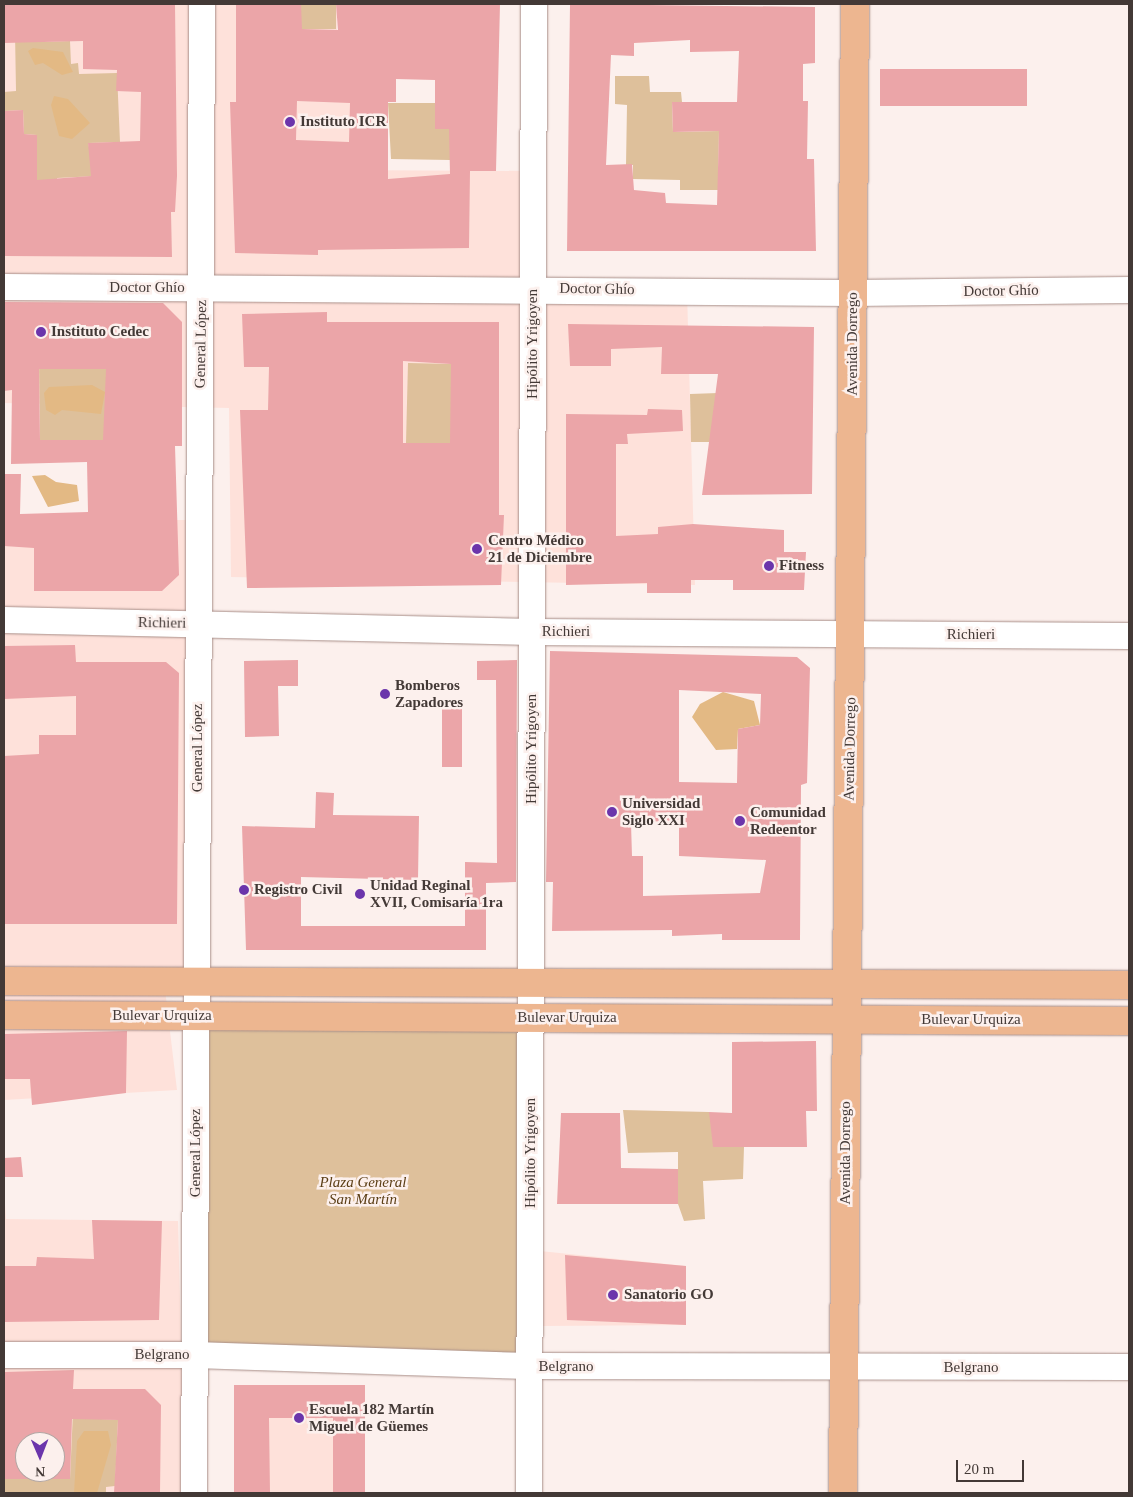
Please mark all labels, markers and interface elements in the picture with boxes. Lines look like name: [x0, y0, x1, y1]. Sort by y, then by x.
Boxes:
place label: Instituto ICR: [300, 113, 386, 131]
marker: Instituto ICR: [284, 116, 296, 128]
street label: Doctor Ghío: [109, 279, 185, 297]
street label: Doctor Ghío: [559, 279, 635, 299]
street label: Doctor Ghío: [963, 281, 1039, 301]
street label: Hipólito Yrigoyen: [524, 289, 542, 399]
street label: Avenida Dorrego: [844, 292, 862, 396]
street label: General López: [191, 300, 211, 388]
place label: Instituto Cedec: [51, 323, 149, 341]
marker: Instituto Cedec: [35, 326, 47, 338]
place label: Centro Médico 21 de Diciembre: [488, 531, 592, 566]
marker: Centro Médico 21 de Diciembre: [470, 542, 484, 556]
place label: Fitness: [779, 557, 824, 575]
marker: Fitness: [763, 560, 775, 572]
street label: Richieri: [138, 614, 186, 632]
street label: Richieri: [542, 623, 590, 641]
street label: Richieri: [947, 626, 995, 644]
place label: Bomberos Zapadores: [395, 676, 463, 711]
marker: Bomberos Zapadores: [379, 688, 391, 700]
street label: Hipólito Yrigoyen: [523, 694, 541, 804]
street label: Avenida Dorrego: [840, 697, 860, 801]
street label: General López: [189, 704, 207, 792]
place label: Universidad Siglo XXI: [622, 794, 700, 829]
place label: Comunidad Redeentor: [750, 803, 826, 838]
marker: Universidad Siglo XXI: [606, 806, 618, 818]
marker: Comunidad Redeentor: [734, 815, 746, 827]
place label: Unidad Reginal XVII, Comisaría 1ra: [370, 876, 503, 911]
place label: Registro Civil: [254, 881, 342, 899]
marker: Registro Civil: [238, 884, 250, 896]
marker: Unidad Reginal XVII, Comisaría 1ra: [354, 888, 366, 900]
street label: Bulevar Urquiza: [112, 1007, 212, 1025]
street label: Bulevar Urquiza: [517, 1009, 617, 1027]
street label: Bulevar Urquiza: [921, 1011, 1021, 1029]
street label: Hipólito Yrigoyen: [522, 1098, 540, 1208]
street label: Avenida Dorrego: [837, 1101, 855, 1205]
street label: General López: [187, 1109, 205, 1197]
park label: Plaza General San Martín: [319, 1173, 407, 1208]
place label: Sanatorio GO: [624, 1286, 714, 1304]
marker: Sanatorio GO: [606, 1288, 620, 1302]
street label: Belgrano: [135, 1346, 189, 1364]
street label: Belgrano: [539, 1358, 593, 1376]
street label: Belgrano: [944, 1359, 998, 1377]
place label: Escuela 182 Martín Miguel de Güemes: [309, 1400, 434, 1435]
marker: Escuela 182 Martín Miguel de Güemes: [293, 1412, 305, 1424]
north arrow: [15, 1432, 65, 1482]
scale bar: [958, 1450, 1026, 1482]
text: 20 m: [964, 1461, 994, 1477]
text: N: [35, 1464, 45, 1479]

